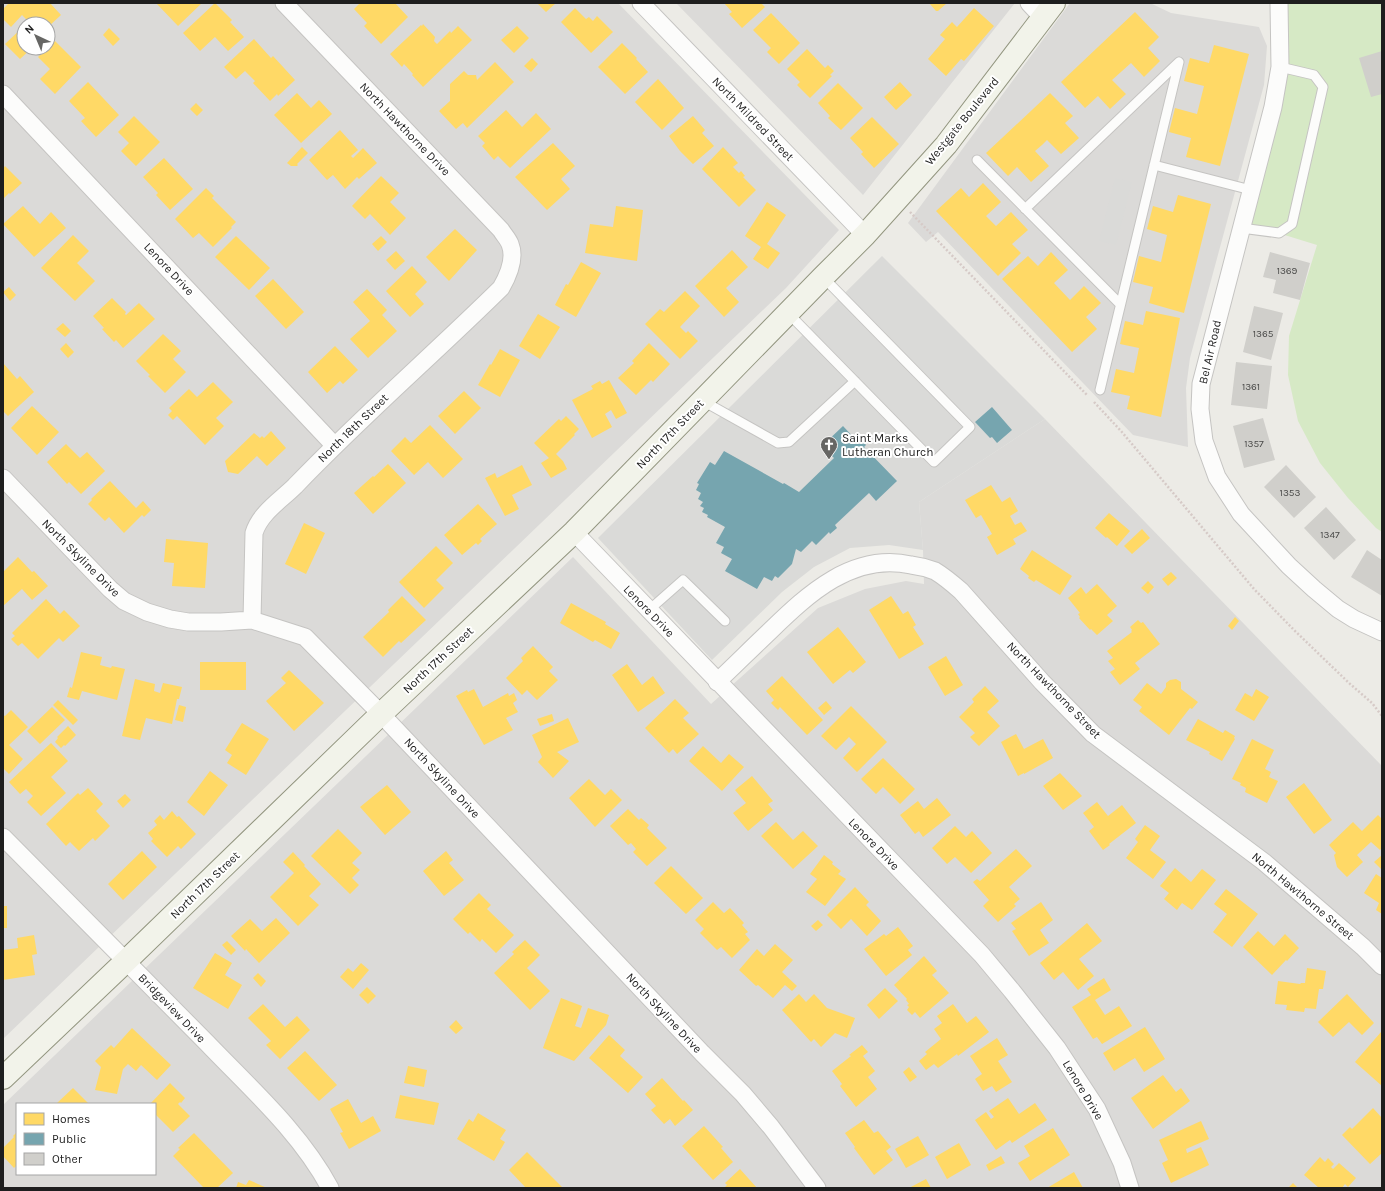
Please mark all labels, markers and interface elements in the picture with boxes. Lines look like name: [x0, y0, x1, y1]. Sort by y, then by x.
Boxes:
north arrow: [16, 16, 56, 56]
text: N: [22, 22, 37, 37]
street label: North Mildred Street: [709, 74, 797, 164]
street label: Westgate Boulevard: [922, 74, 1002, 168]
street label: North Hawthorne Drive: [357, 80, 453, 178]
street label: Lenore Drive: [141, 240, 197, 298]
house number: 1369: [1277, 265, 1298, 277]
street label: Bel Air Road: [1196, 319, 1224, 385]
house number: 1365: [1253, 328, 1274, 340]
house number: 1361: [1242, 381, 1260, 393]
street label: North 18th Street: [315, 390, 392, 465]
street label: North 17th Street: [633, 396, 707, 472]
place label: Saint Marks Lutheran Church: [842, 431, 933, 459]
church icon: Saint Marks Lutheran Church: [819, 435, 839, 460]
house number: 1357: [1244, 438, 1264, 450]
house number: 1353: [1280, 487, 1300, 499]
street label: North Skyline Drive: [39, 516, 123, 600]
house number: 1347: [1320, 529, 1340, 541]
street label: Lenore Drive: [621, 582, 677, 640]
street label: North 17th Street: [400, 624, 476, 696]
street label: North Hawthorne Street: [1004, 639, 1104, 742]
street label: North Skyline Drive: [401, 735, 483, 821]
street label: Lenore Drive: [846, 815, 902, 873]
street label: North 17th Street: [167, 848, 243, 922]
street label: North Hawthorne Street: [1249, 849, 1357, 943]
street label: Bridgeview Drive: [135, 970, 209, 1046]
street label: North Skyline Drive: [623, 970, 705, 1056]
street label: Lenore Drive: [1060, 1058, 1106, 1122]
legend: [16, 1103, 156, 1175]
text: Homes: [52, 1112, 90, 1126]
text: Public: [52, 1132, 86, 1146]
text: Other: [52, 1152, 83, 1166]

